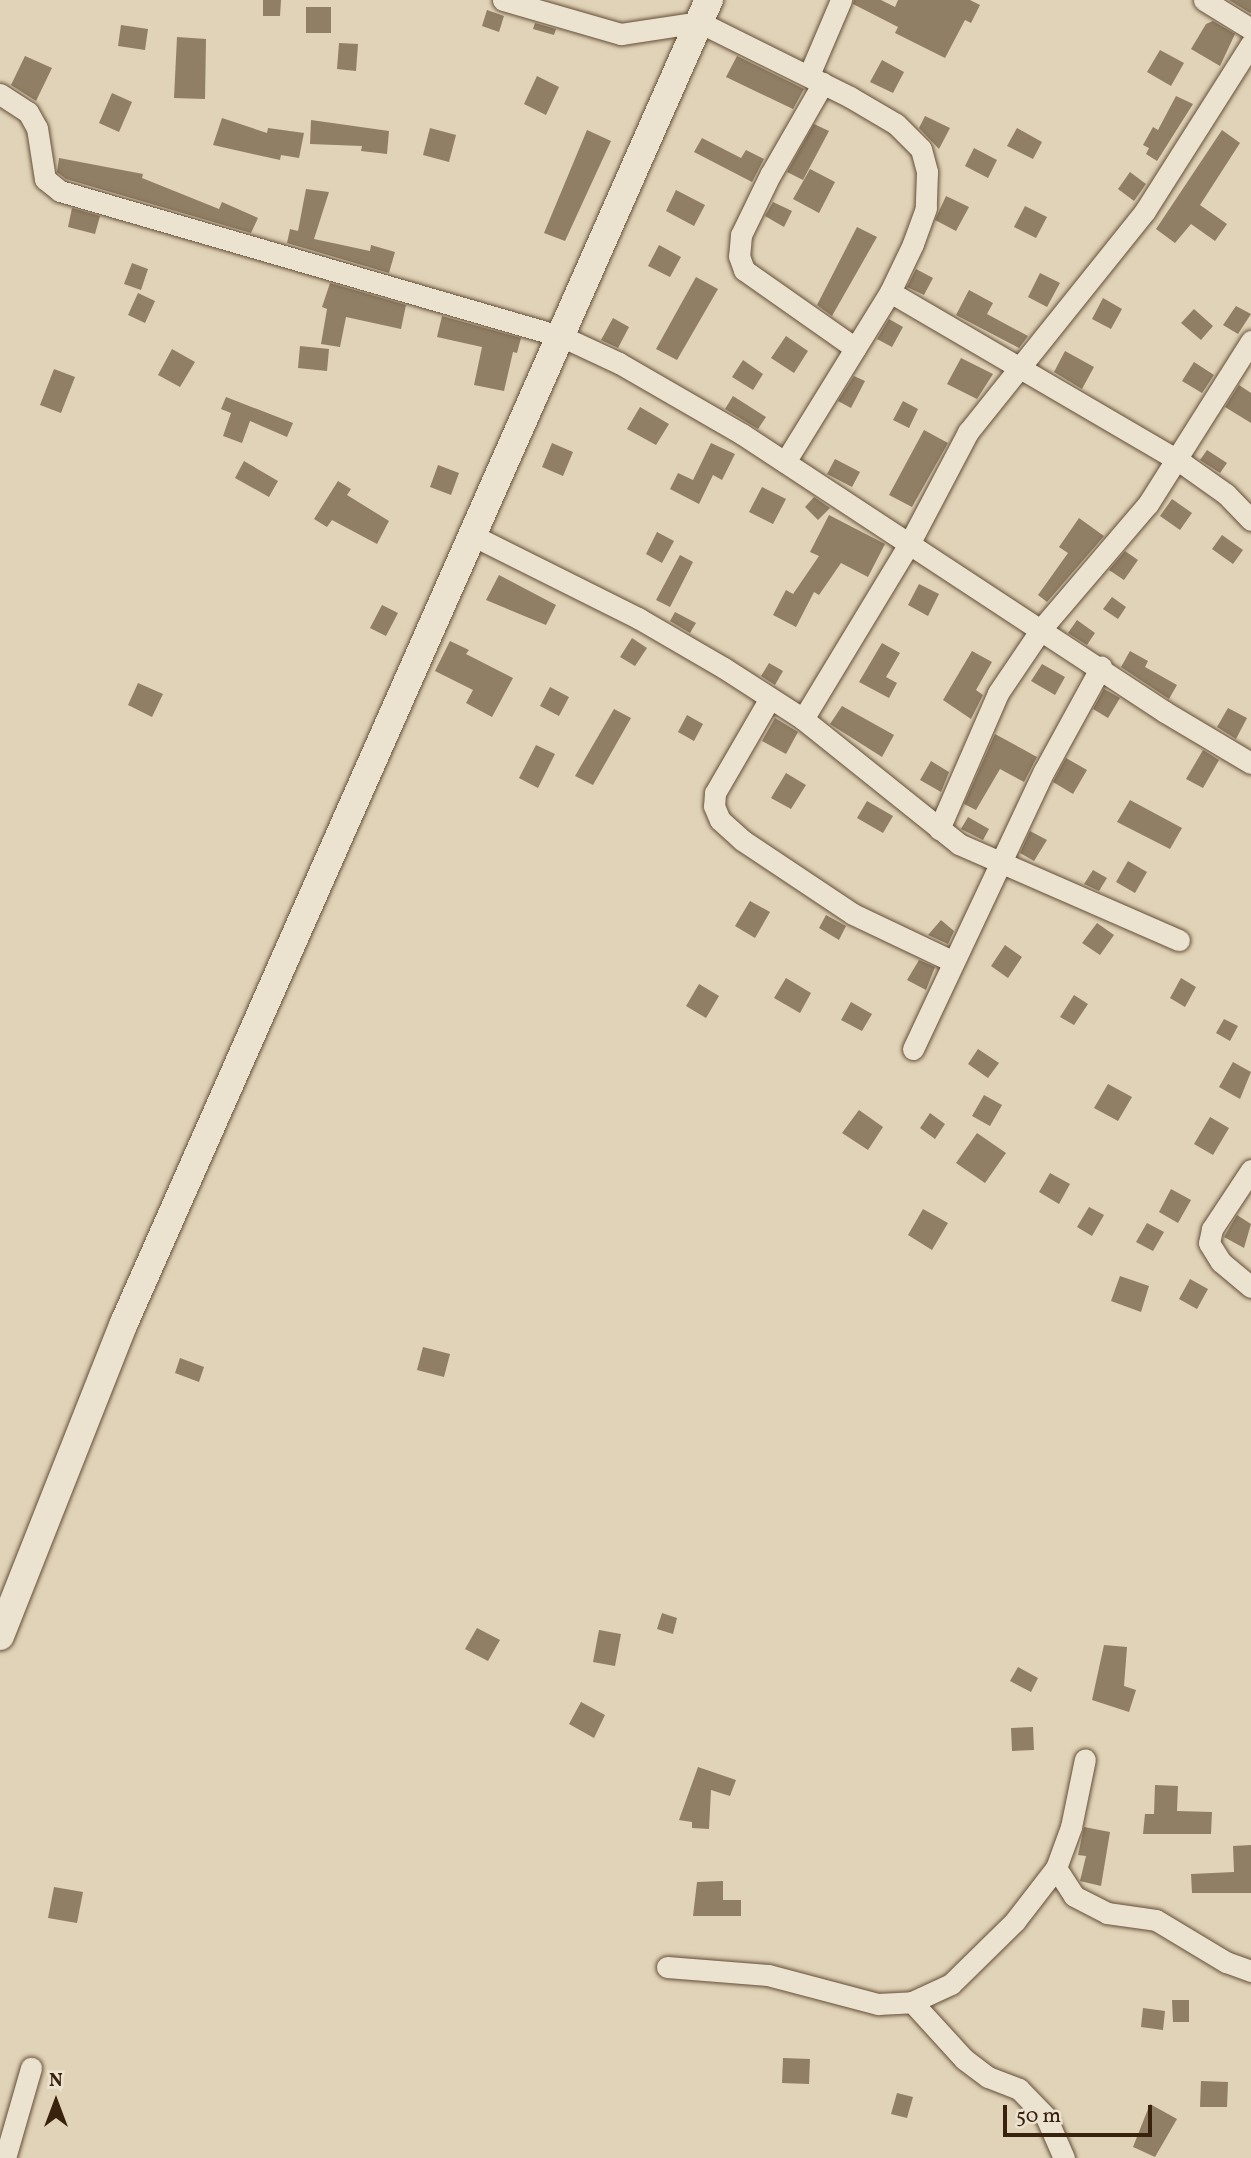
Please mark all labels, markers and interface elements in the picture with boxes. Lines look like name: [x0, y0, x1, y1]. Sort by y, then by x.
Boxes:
north arrow: [21, 2067, 91, 2137]
text: N: [49, 2068, 63, 2094]
scale bar: [1006, 2092, 1155, 2136]
text: 50 m: [1016, 2102, 1061, 2131]

